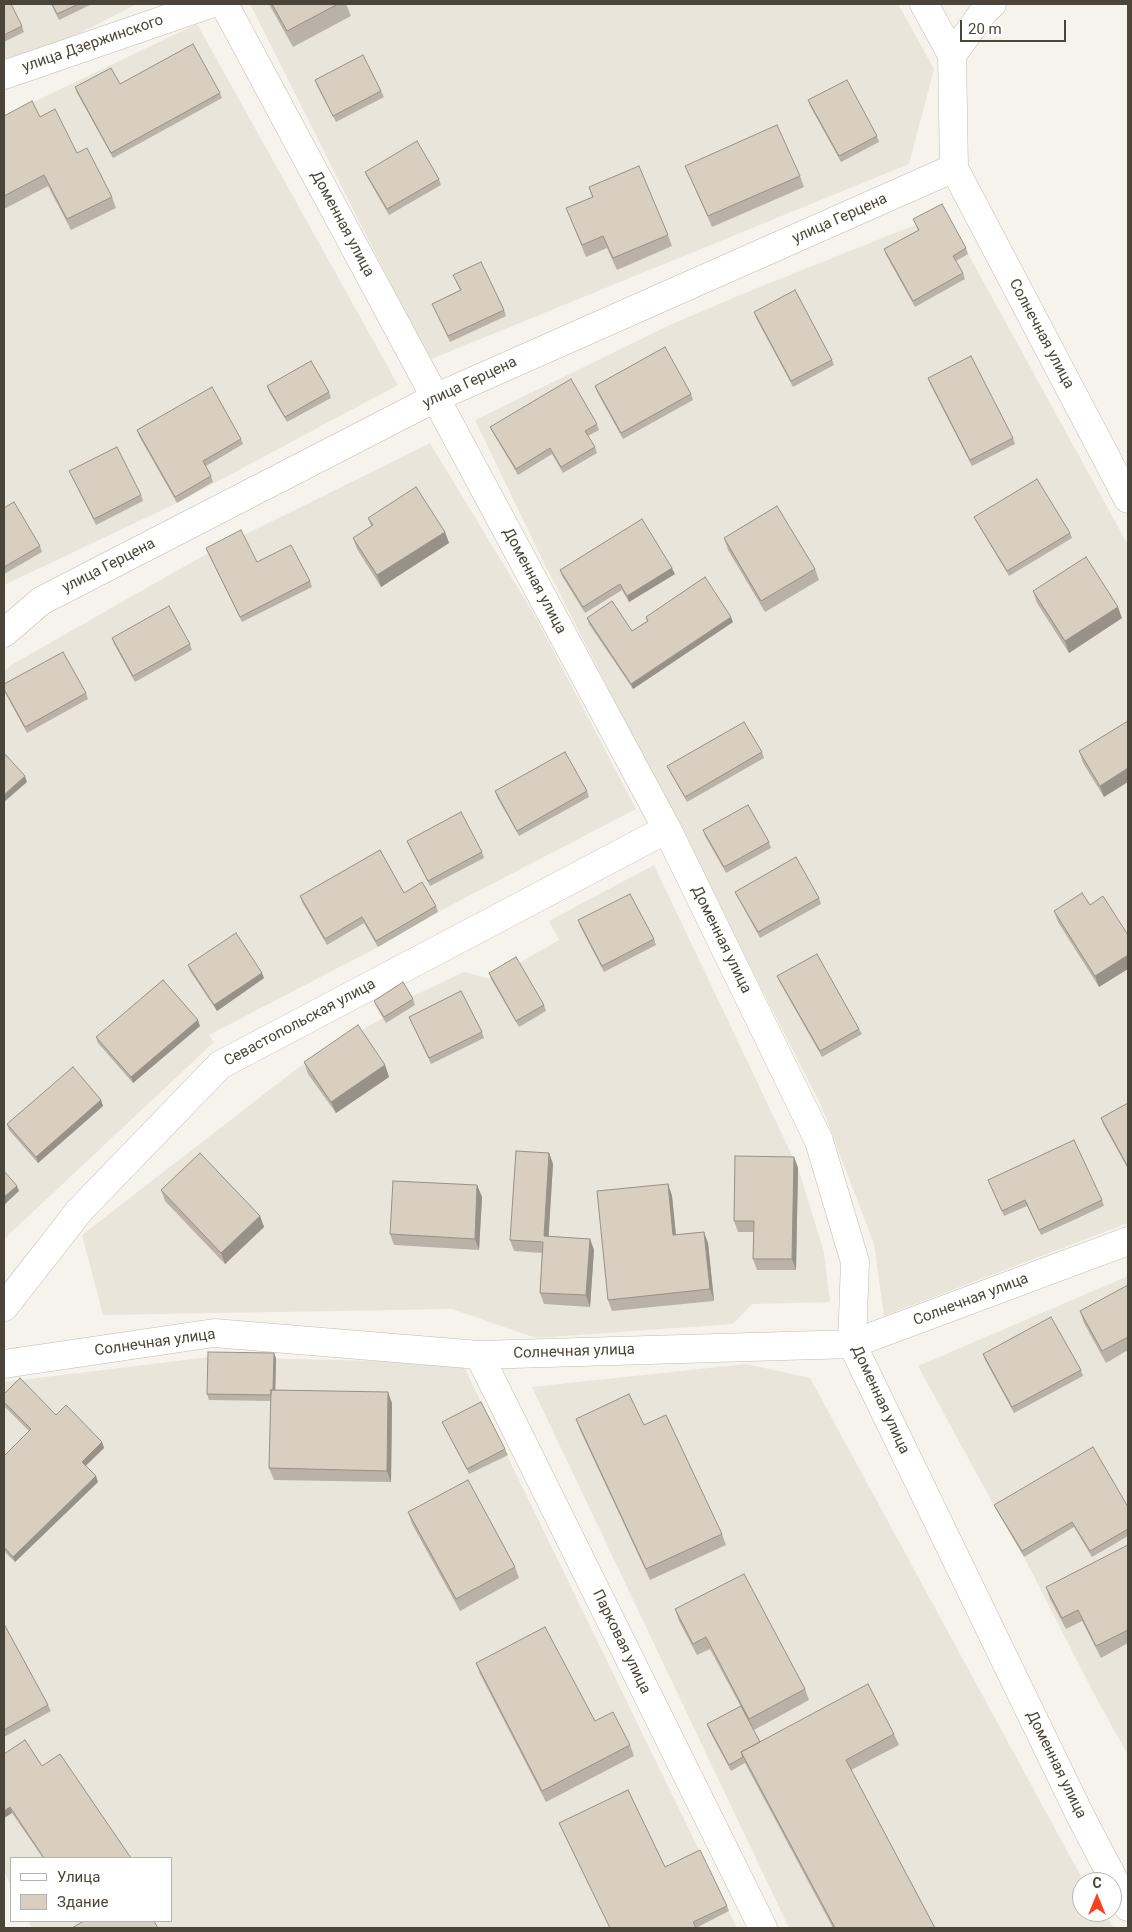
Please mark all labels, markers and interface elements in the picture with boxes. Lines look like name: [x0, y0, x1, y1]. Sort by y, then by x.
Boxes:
scale bar: [962, 10, 1068, 42]
street label: улица Дзержинского: [20, 11, 166, 77]
text: 20 m: [968, 20, 1002, 38]
street label: Доменная улица: [306, 168, 378, 280]
street label: улица Герцена: [790, 190, 890, 248]
street label: Солнечная улица: [1005, 276, 1077, 392]
street label: улица Герцена: [420, 353, 520, 413]
street label: Доменная улица: [498, 525, 570, 637]
street label: улица Герцена: [60, 535, 158, 597]
street label: Доменная улица: [687, 883, 755, 997]
street label: Севастопольская улица: [221, 975, 379, 1071]
street label: Солнечная улица: [911, 1270, 1031, 1330]
street label: Солнечная улица: [94, 1326, 216, 1360]
street label: Солнечная улица: [513, 1341, 635, 1363]
street label: Доменная улица: [847, 1343, 913, 1457]
street label: Парковая улица: [588, 1587, 654, 1697]
street label: Доменная улица: [1022, 1708, 1090, 1822]
legend: [10, 1857, 172, 1922]
text: Улица: [57, 1868, 100, 1886]
north arrow: [1072, 1872, 1122, 1922]
text: С: [1092, 1875, 1102, 1891]
text: Здание: [57, 1893, 108, 1911]

